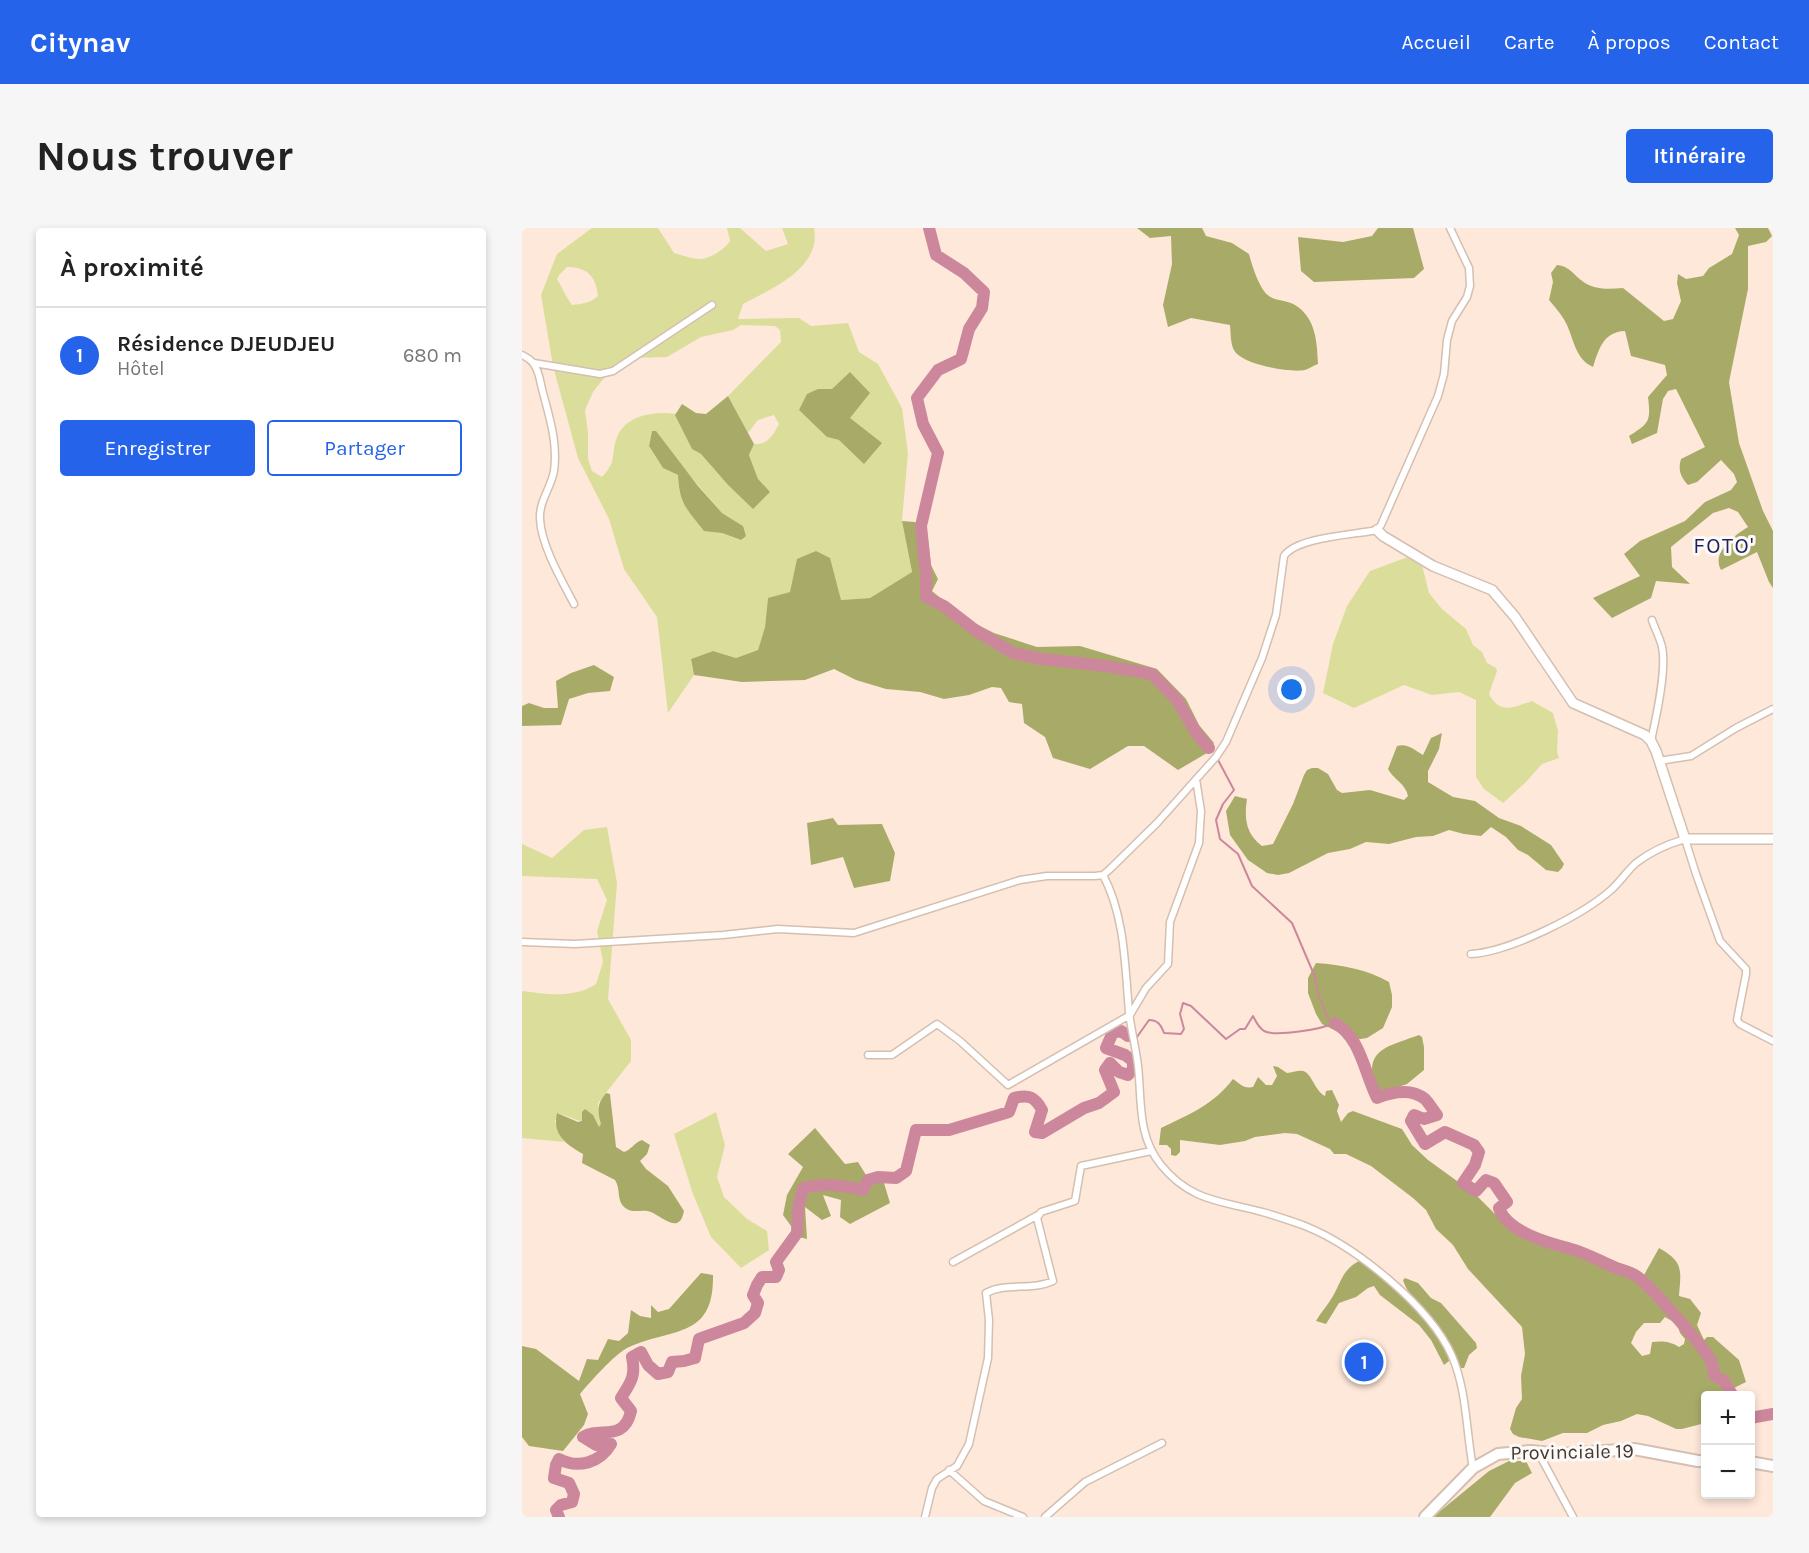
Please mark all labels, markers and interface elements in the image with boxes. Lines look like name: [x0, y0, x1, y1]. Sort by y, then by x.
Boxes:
text: Citynav: [30, 26, 130, 59]
text: Accueil: [1402, 30, 1471, 54]
text: Carte: [1504, 30, 1555, 54]
text: À propos: [1588, 30, 1671, 54]
text: Contact: [1704, 30, 1779, 54]
button: Itinéraire: [1626, 129, 1773, 183]
text: Nous trouver: [36, 131, 293, 181]
text: À proximité: [60, 252, 204, 283]
text: Résidence DJEUDJEU: [117, 331, 335, 357]
text: 1: [76, 344, 83, 367]
text: 680 m: [403, 344, 462, 367]
text: Hôtel: [117, 357, 165, 380]
button: Enregistrer: [60, 420, 255, 476]
button: Partager: [267, 420, 462, 476]
district label: FOTO': [1693, 533, 1755, 559]
your location: [1277, 675, 1306, 704]
pin: 1: [1344, 1340, 1384, 1384]
map controls: [1701, 1391, 1755, 1499]
button: +: [1701, 1391, 1755, 1445]
street label: Provinciale 19: [1510, 1439, 1634, 1465]
button: −: [1701, 1445, 1755, 1499]

